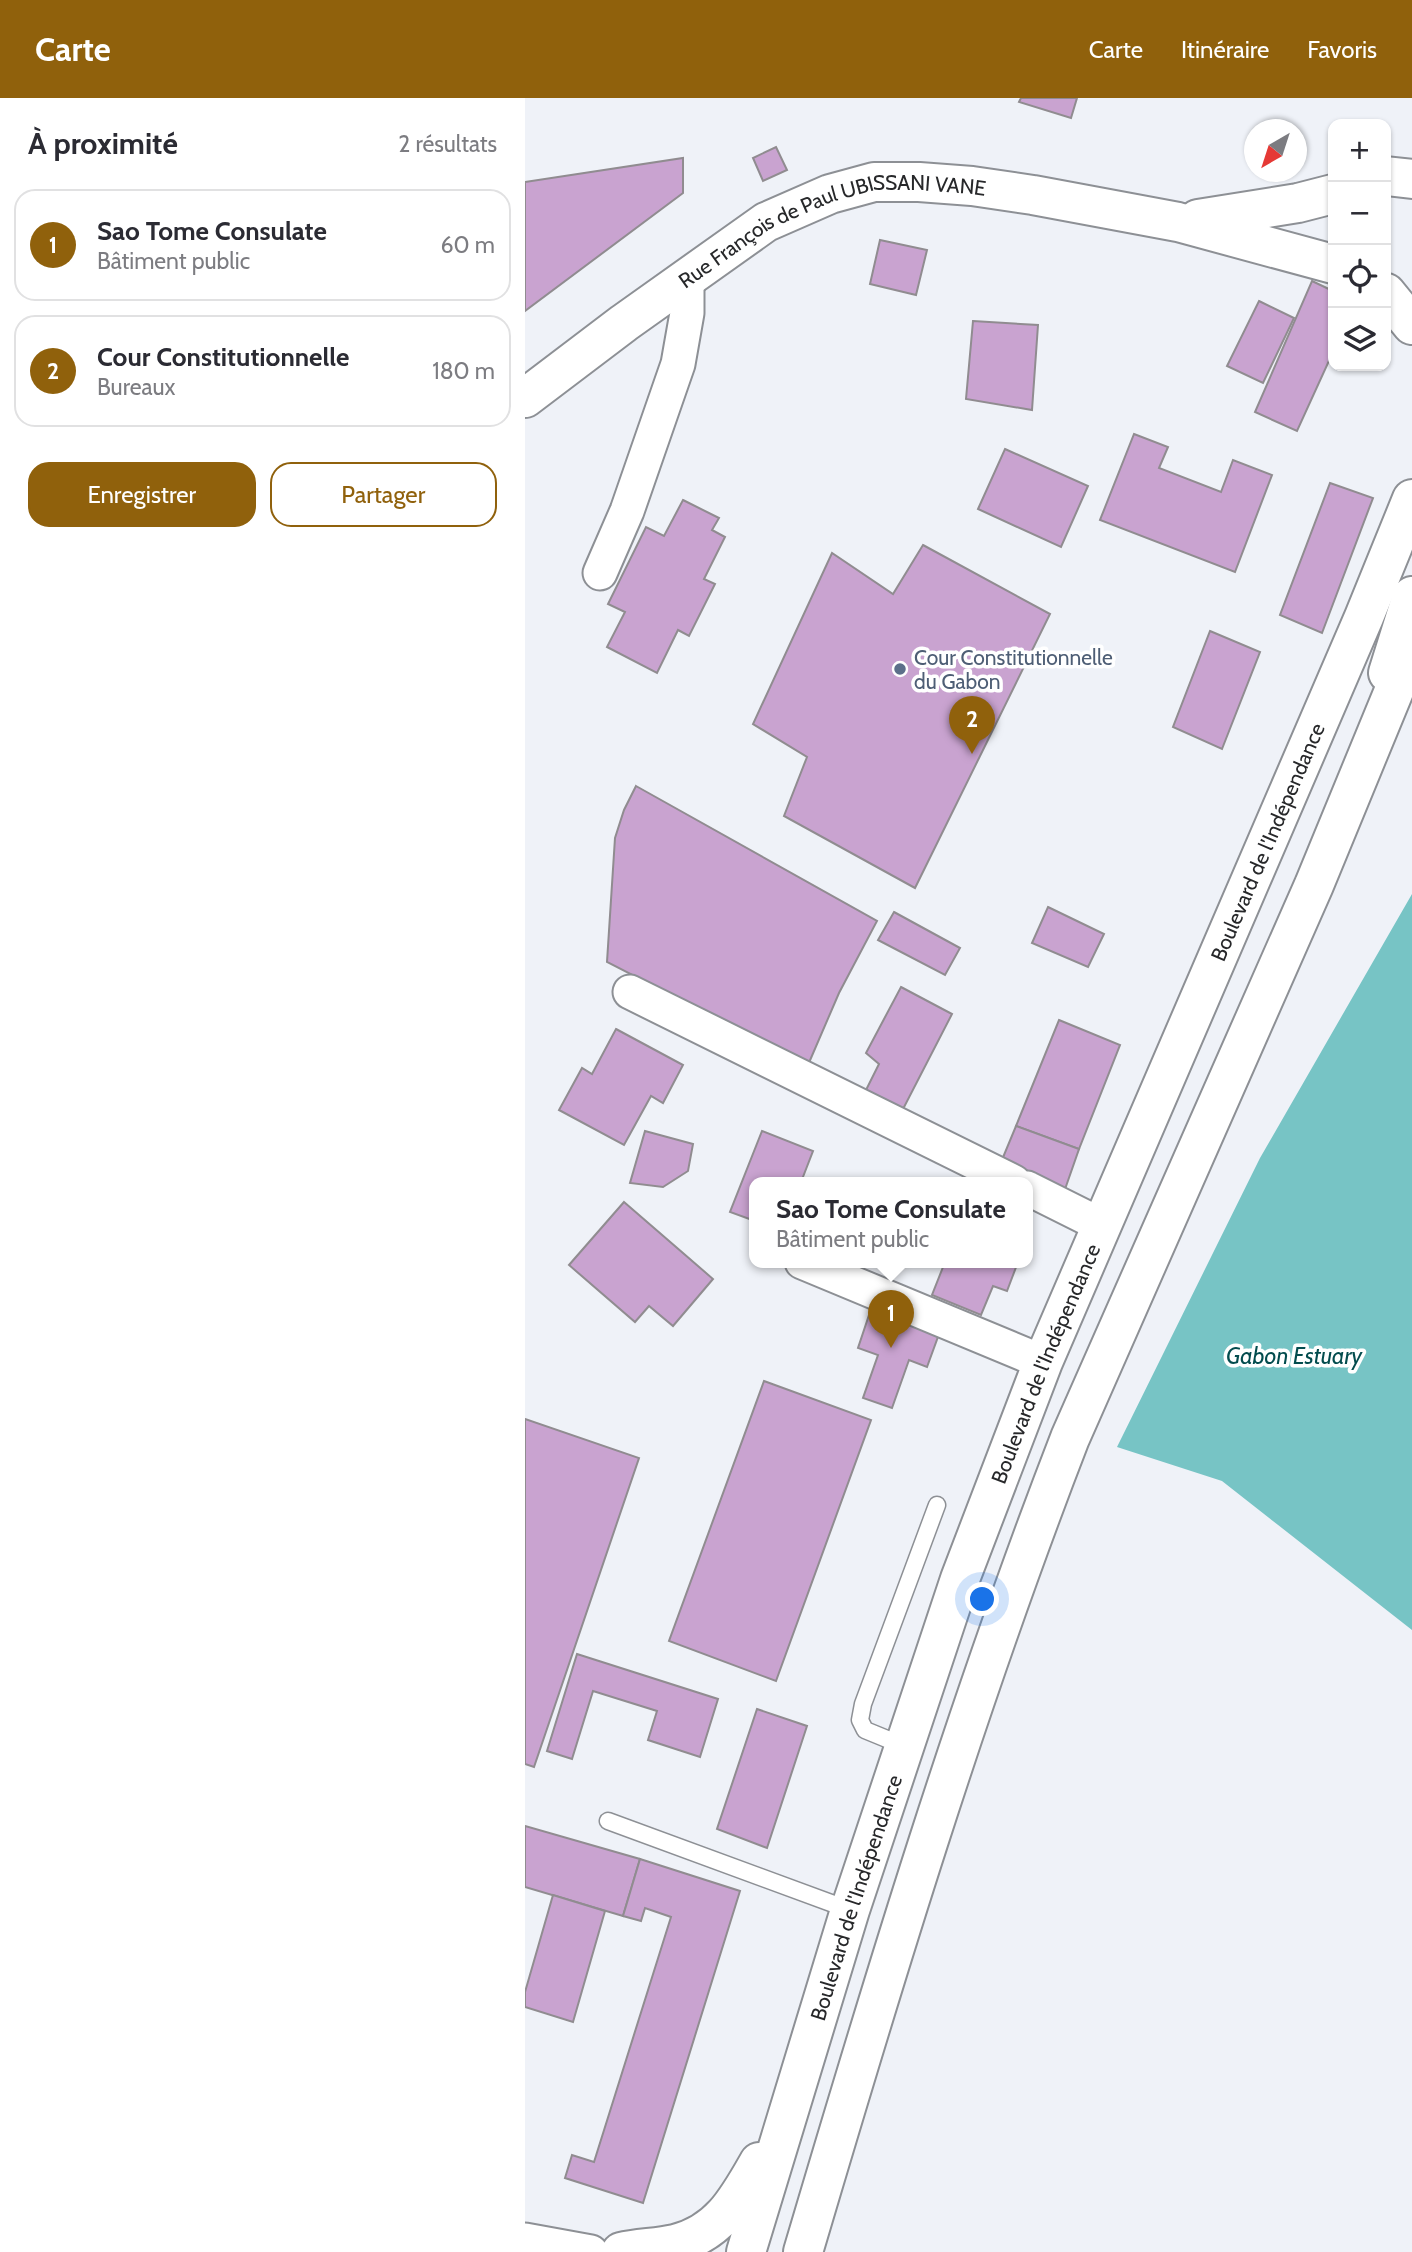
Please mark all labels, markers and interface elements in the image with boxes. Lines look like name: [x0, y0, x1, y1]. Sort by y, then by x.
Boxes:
text: Carte: [35, 29, 111, 69]
text: Carte: [1089, 35, 1143, 64]
text: Itinéraire: [1181, 35, 1269, 64]
text: Favoris: [1307, 35, 1377, 64]
north arrow: [1244, 119, 1307, 182]
map controls: [1328, 119, 1391, 371]
button: +: [1328, 119, 1391, 182]
text: À proximité: [28, 125, 178, 162]
text: 2 résultats: [398, 130, 497, 158]
street label: Rue François de Paul UBISSANI VANE: [673, 170, 988, 293]
button: −: [1328, 182, 1391, 245]
text: Sao Tome Consulate: [97, 215, 327, 247]
text: 1: [49, 231, 57, 259]
text: 60 m: [441, 231, 495, 259]
button: locate: [1328, 245, 1391, 308]
text: Bâtiment public: [97, 247, 250, 275]
button: layers: [1328, 308, 1391, 371]
text: Cour Constitutionnelle: [97, 341, 349, 373]
text: 2: [47, 357, 59, 385]
text: 180 m: [432, 357, 495, 385]
text: Bureaux: [97, 373, 175, 401]
button: Enregistrer: [28, 462, 256, 527]
button: Partager: [270, 462, 497, 527]
place label: Cour Constitutionnelle du Gabon: [914, 645, 1113, 694]
marker: Cour Constitutionnelle du Gabon: [892, 661, 908, 677]
pin: 2: [949, 696, 995, 754]
street label: Boulevard de l'Indépendance: [1205, 719, 1329, 965]
popup: [749, 1177, 1033, 1268]
text: Sao Tome Consulate: [776, 1193, 1006, 1225]
text: Bâtiment public: [776, 1225, 929, 1253]
street label: Boulevard de l'Indépendance: [985, 1240, 1105, 1487]
pin: 1: [868, 1290, 914, 1348]
water label: Gabon Estuary: [1226, 1342, 1364, 1370]
your location: [965, 1582, 999, 1616]
street label: Boulevard de l'Indépendance: [805, 1771, 907, 2023]

